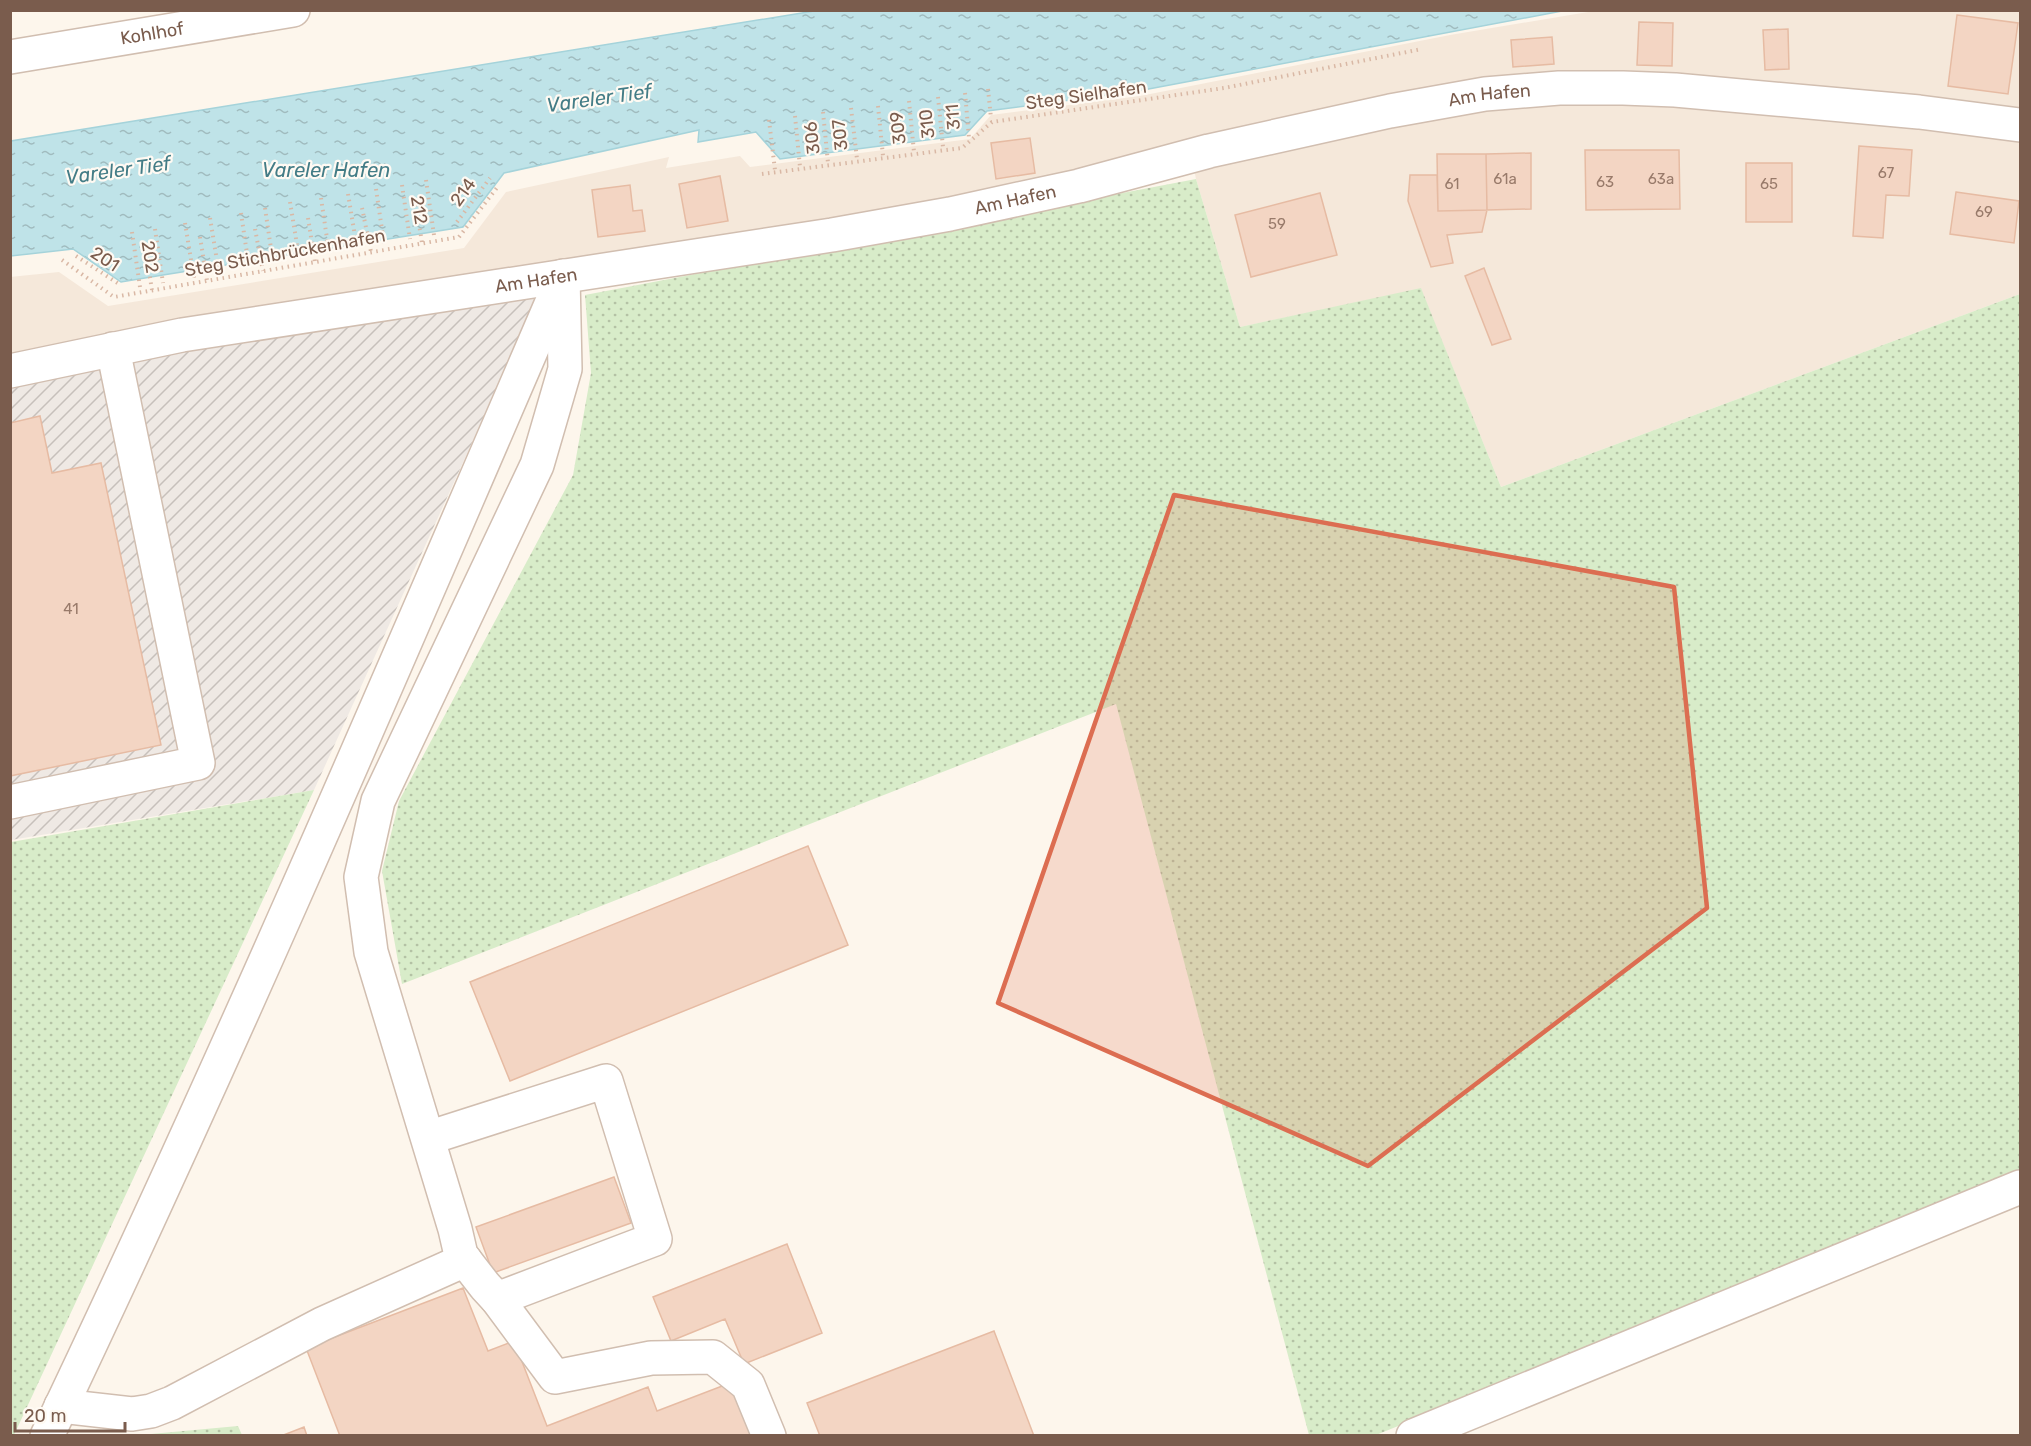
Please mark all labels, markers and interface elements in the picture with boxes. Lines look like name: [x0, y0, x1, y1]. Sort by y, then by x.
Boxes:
street label: Kohlhof: [119, 17, 186, 50]
street label: Steg Sielhafen: [1024, 76, 1148, 114]
water label: Vareler Tief: [545, 78, 655, 117]
street label: Am Hafen: [1446, 79, 1532, 111]
street label: 311: [941, 103, 965, 131]
street label: 310: [915, 108, 939, 140]
street label: 309: [885, 110, 911, 146]
street label: 307: [827, 118, 853, 152]
street label: 306: [799, 120, 825, 156]
water label: Vareler Tief: [64, 150, 174, 189]
water label: Vareler Hafen: [262, 158, 390, 182]
house number: 67: [1878, 164, 1894, 182]
house number: 61a: [1493, 170, 1517, 188]
house number: 63a: [1648, 170, 1674, 188]
house number: 63: [1596, 173, 1614, 191]
street label: 214: [445, 174, 481, 210]
house number: 61: [1444, 175, 1460, 193]
house number: 65: [1760, 175, 1778, 193]
street label: Am Hafen: [972, 180, 1058, 219]
street label: 212: [406, 194, 432, 226]
house number: 69: [1975, 203, 1993, 221]
house number: 59: [1268, 215, 1286, 233]
street label: Steg Stichbrückenhafen: [183, 224, 387, 282]
street label: 202: [137, 239, 163, 275]
street label: 201: [87, 242, 123, 276]
street label: Am Hafen: [493, 263, 579, 298]
house number: 41: [63, 600, 79, 618]
scale bar: [15, 1395, 124, 1433]
text: 20 m: [24, 1405, 66, 1427]

